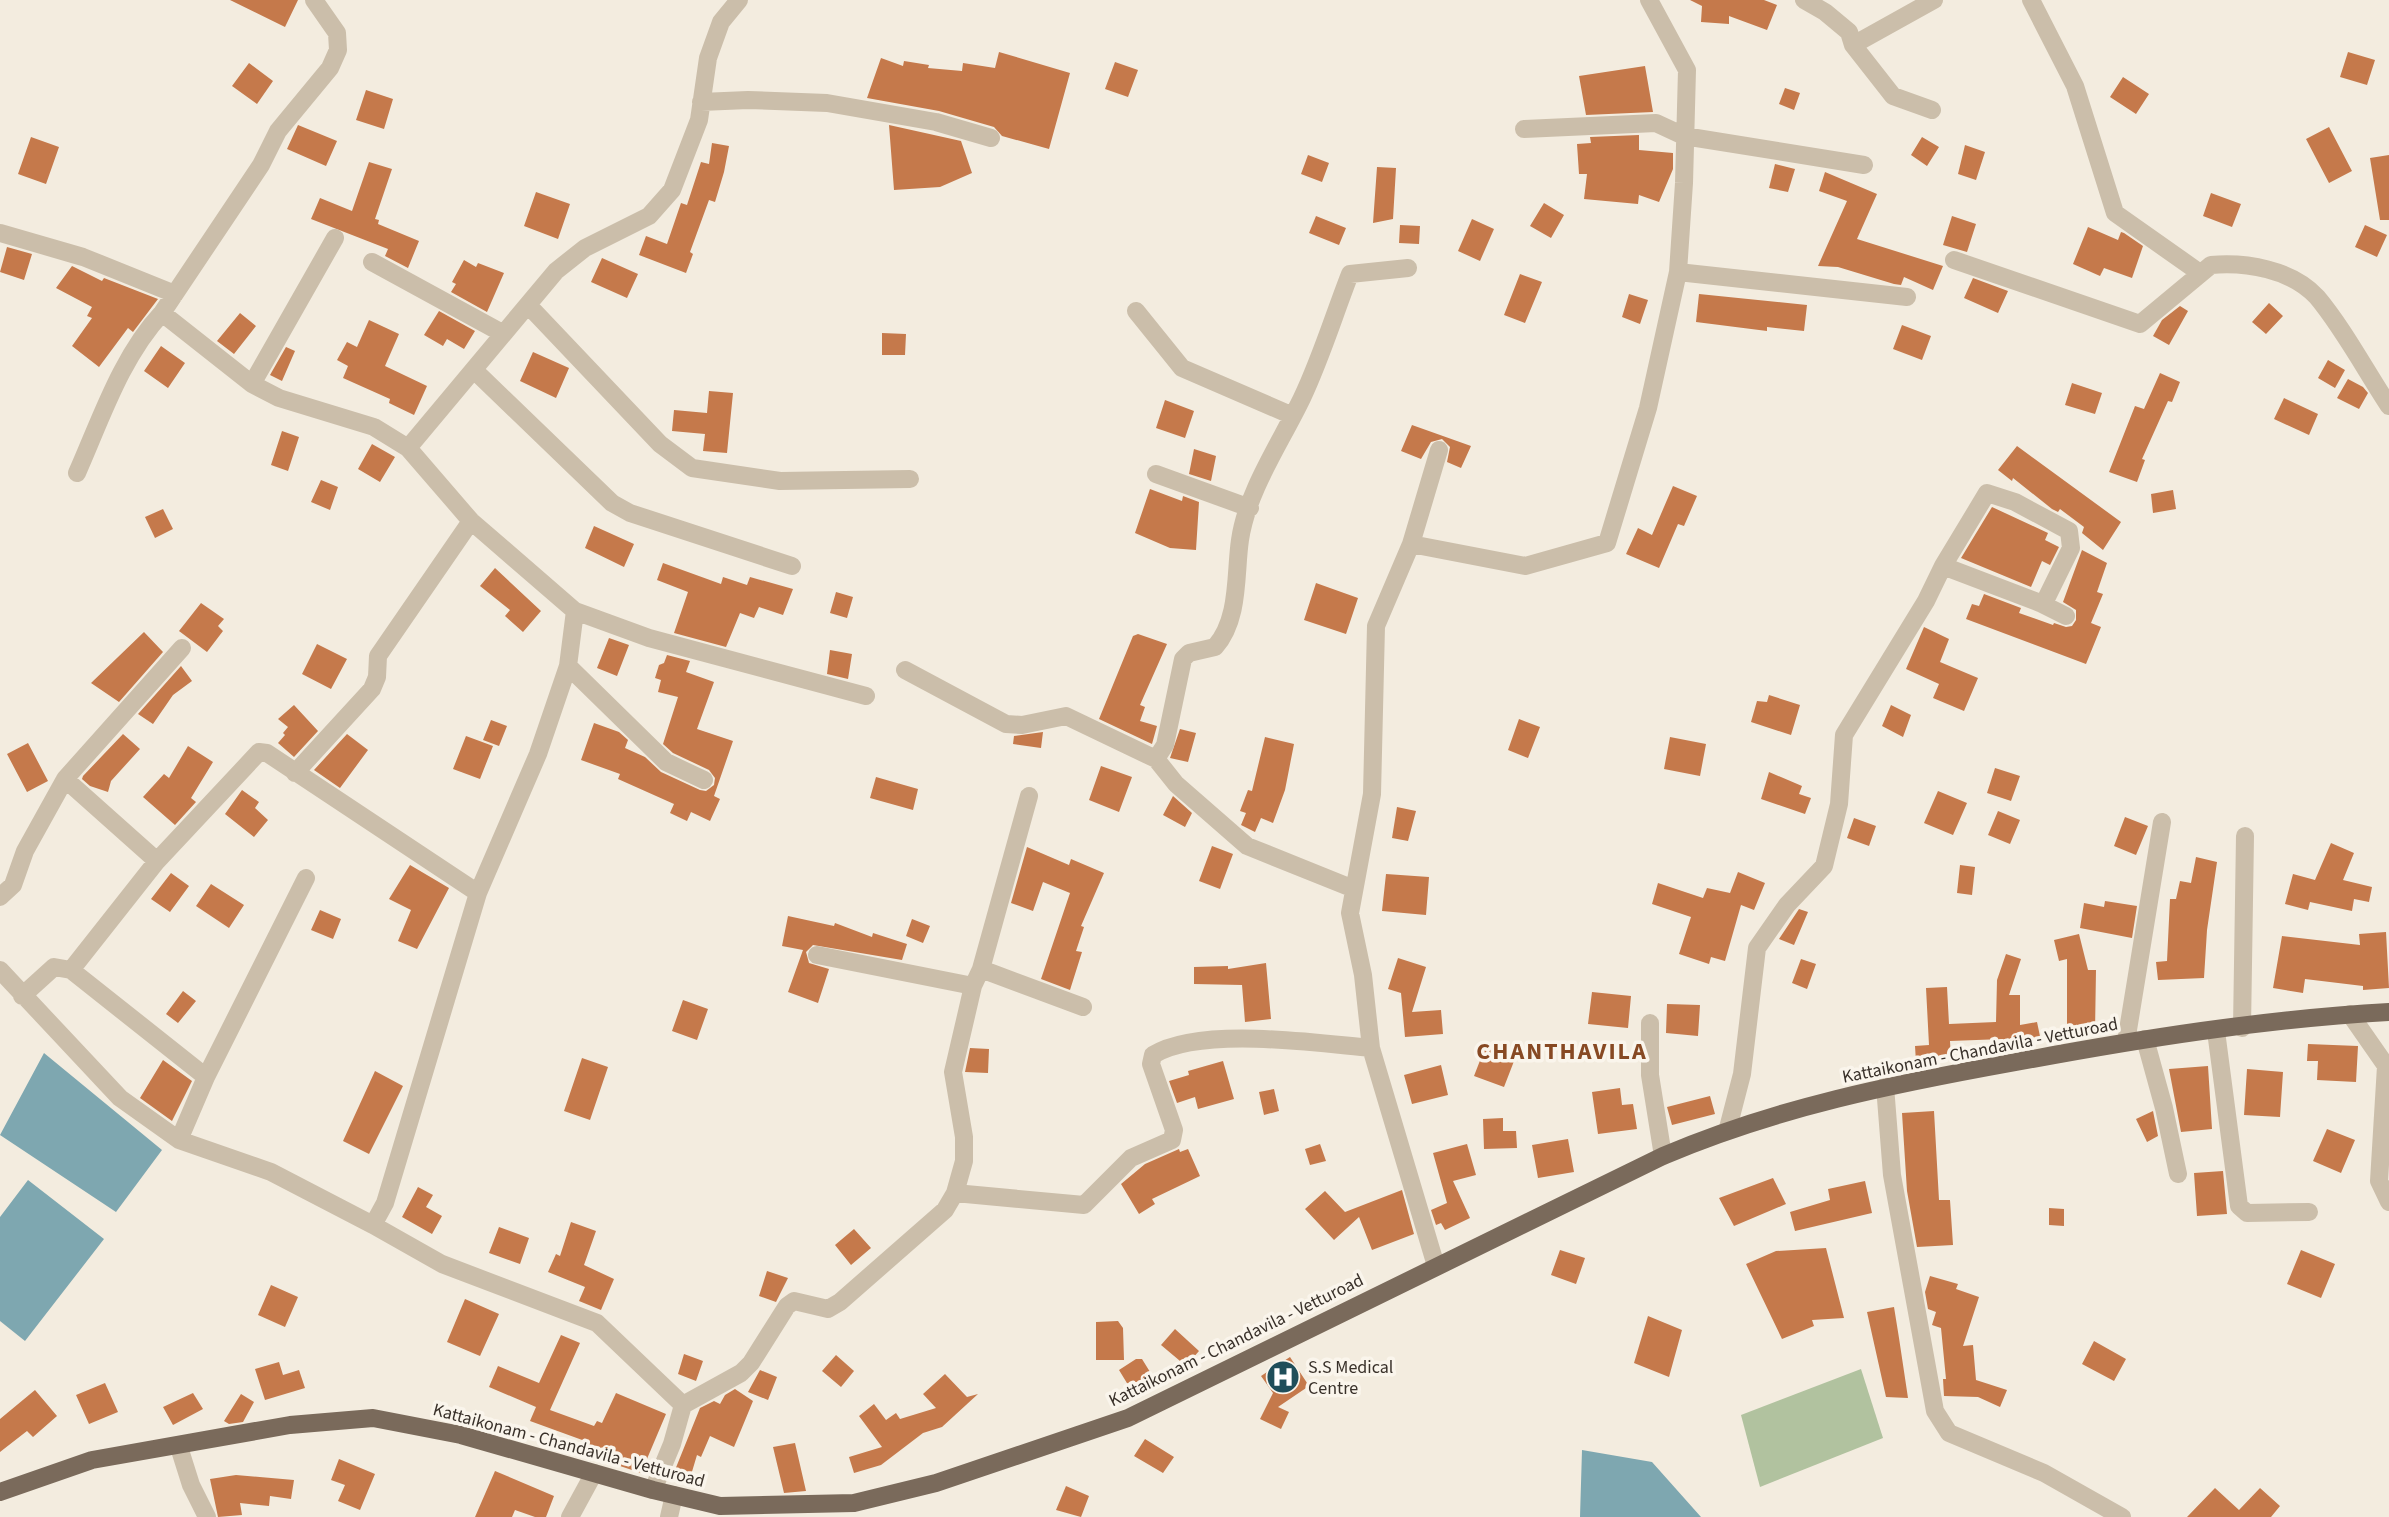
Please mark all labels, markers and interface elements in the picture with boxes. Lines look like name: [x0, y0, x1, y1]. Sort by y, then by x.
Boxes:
street label: Kattaikonam - Chandavila - Vetturoad: [1840, 1011, 2120, 1090]
district label: CHANTHAVILA: [1476, 1034, 1648, 1069]
street label: Kattaikonam - Chandavila - Vetturoad: [1105, 1268, 1368, 1413]
place label: S.S Medical Centre: [1308, 1355, 1393, 1401]
hospital icon: S.S Medical Centre: [1264, 1358, 1302, 1396]
street label: Kattaikonam - Chandavila - Vetturoad: [430, 1397, 708, 1494]

